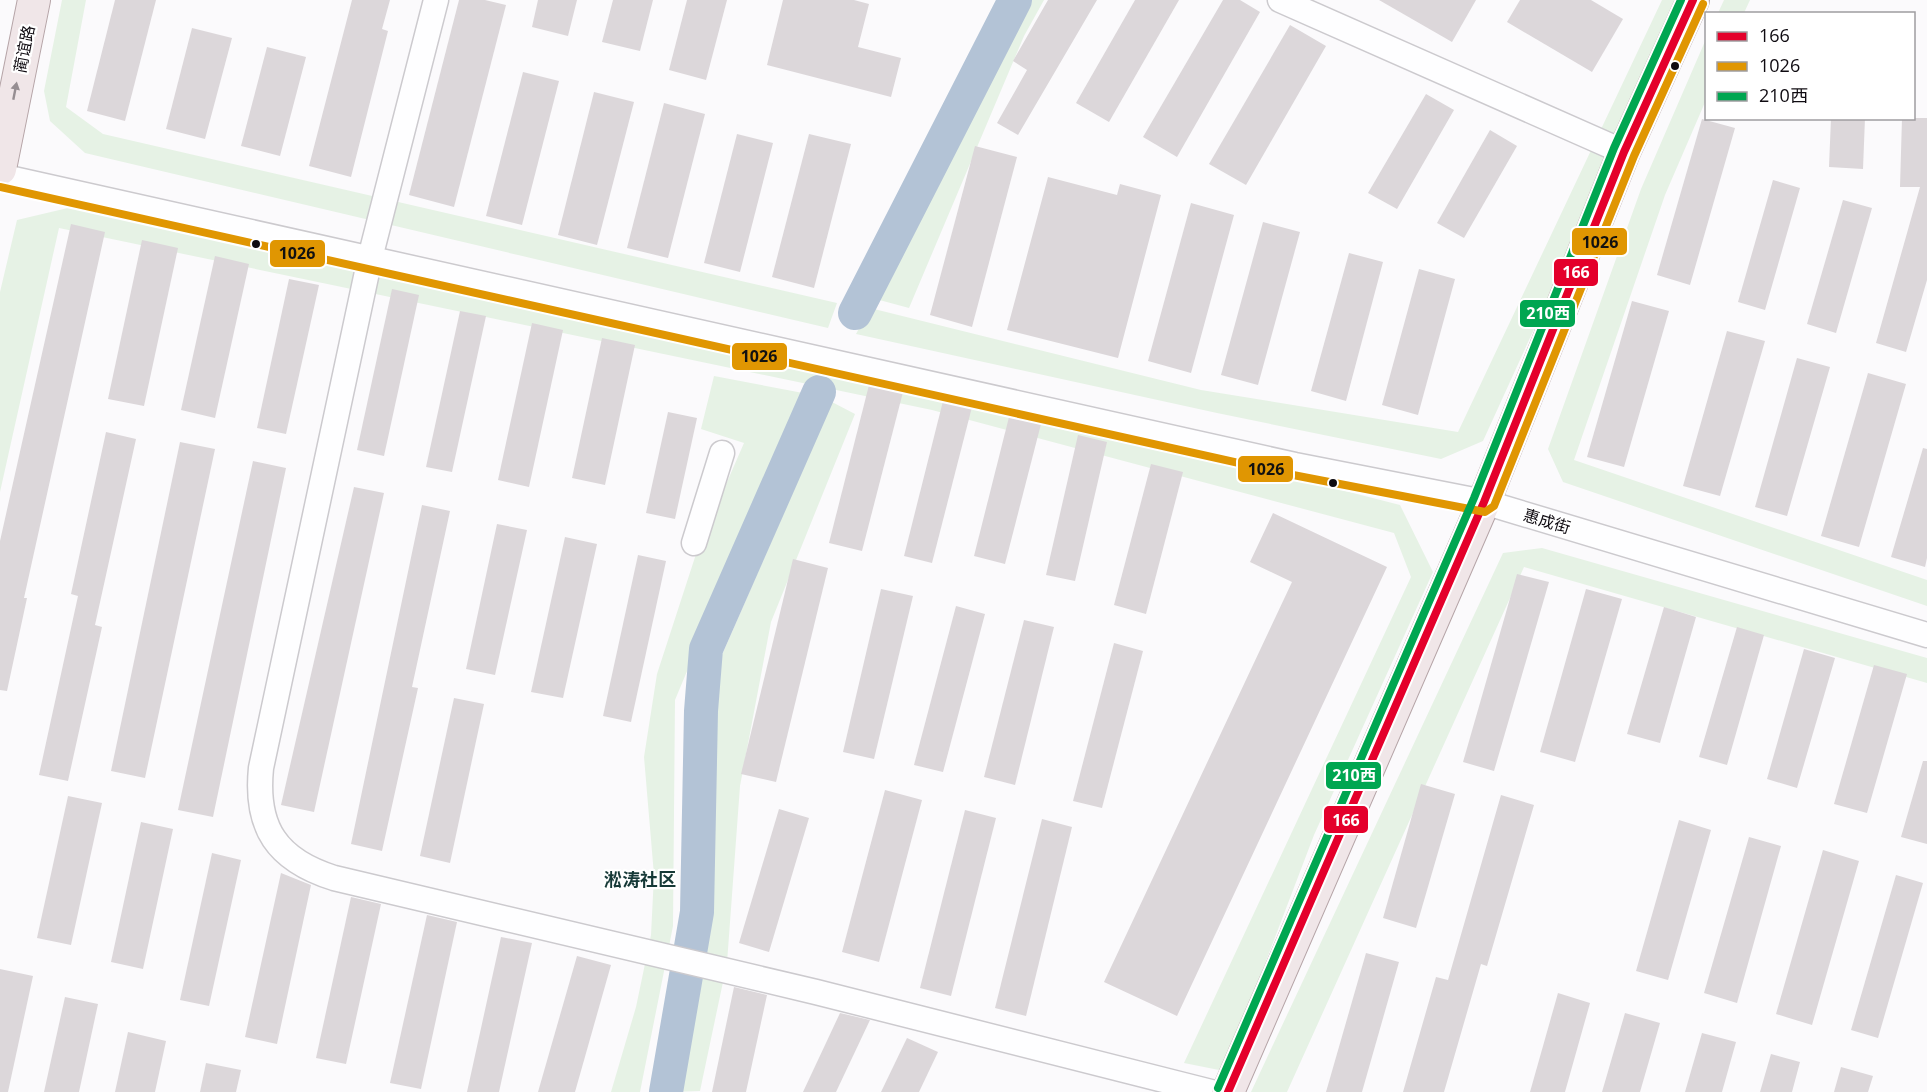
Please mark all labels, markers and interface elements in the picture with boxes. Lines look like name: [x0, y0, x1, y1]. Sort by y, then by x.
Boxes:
legend: [1705, 12, 1915, 120]
street label: 蔺谊路: [9, 23, 39, 75]
text: 166: [1759, 23, 1790, 47]
text: 1026: [1759, 53, 1800, 77]
unlabelled marker: [1669, 60, 1681, 72]
one-way arrow: [11, 82, 20, 101]
text: 210西: [1759, 83, 1808, 107]
line badge: 1026: [1571, 227, 1628, 256]
text: 1026: [1582, 231, 1618, 253]
unlabelled marker: [250, 238, 262, 250]
line badge: 1026: [269, 239, 326, 268]
text: 1026: [279, 242, 315, 264]
line badge: 166: [1553, 258, 1599, 287]
text: 166: [1562, 261, 1590, 283]
line badge: 210西: [1519, 299, 1576, 328]
text: 210西: [1526, 302, 1570, 324]
line badge: 1026: [731, 342, 788, 371]
text: 1026: [741, 345, 777, 367]
line badge: 1026: [1237, 455, 1294, 483]
text: 1026: [1248, 458, 1284, 480]
unlabelled marker: [1327, 477, 1339, 489]
street label: 惠成街: [1521, 503, 1573, 539]
line badge: 210西: [1325, 761, 1382, 790]
text: 210西: [1332, 764, 1376, 786]
line badge: 166: [1323, 805, 1369, 834]
text: 166: [1332, 809, 1360, 831]
district label: 淞涛社区: [604, 867, 676, 891]

